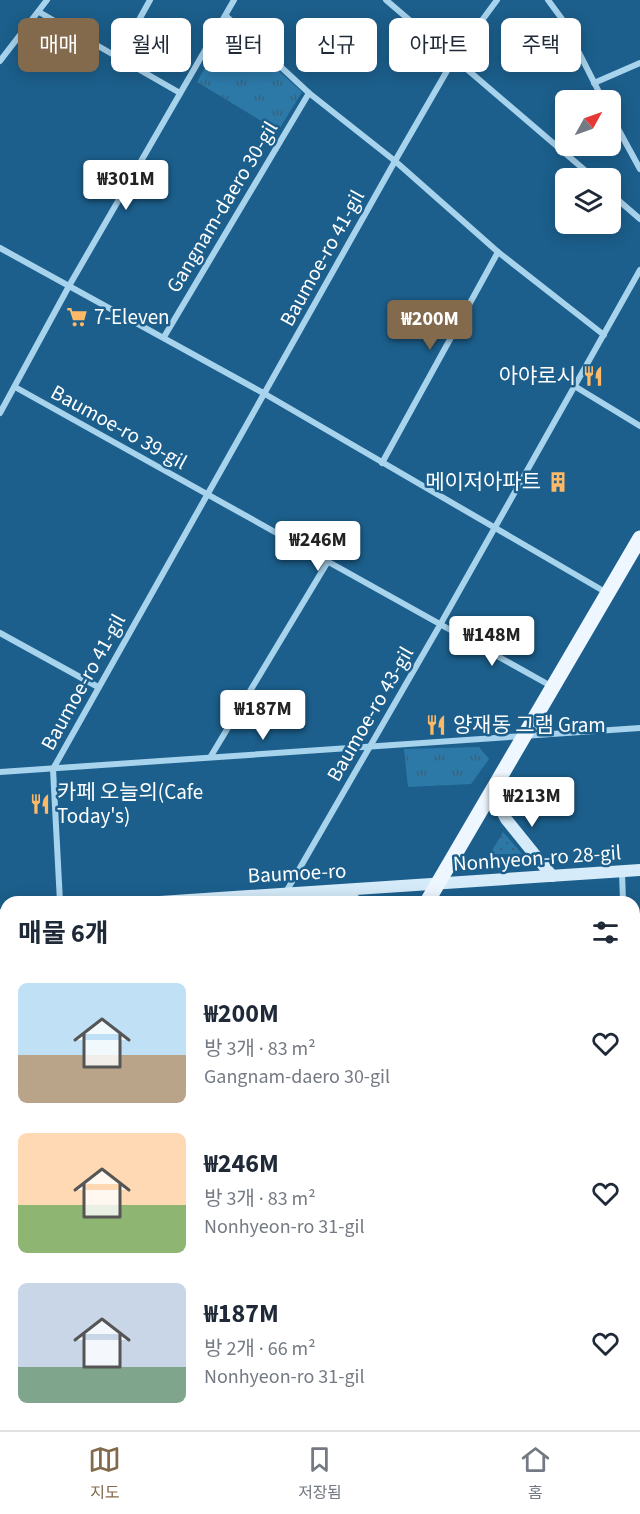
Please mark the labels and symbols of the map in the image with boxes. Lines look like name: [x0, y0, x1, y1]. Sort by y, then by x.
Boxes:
north arrow: [555, 90, 621, 156]
street label: Gangnam-daero 30-gil: [159, 116, 285, 298]
pin: ₩301M: [84, 160, 168, 211]
street label: Baumoe-ro 41-gil: [272, 184, 372, 332]
pin: ₩200M: [388, 300, 472, 351]
place label: 7-Eleven: [94, 302, 170, 332]
supermarket icon: 7-Eleven: [65, 305, 89, 329]
place label: 아야로시: [499, 361, 576, 391]
restaurant icon: 아야로시: [581, 364, 605, 388]
street label: Baumoe-ro 39-gil: [45, 377, 193, 477]
place label: 메이저아파트: [425, 467, 541, 497]
building icon: 메이저아파트: [546, 470, 570, 494]
pin: ₩246M: [276, 521, 360, 572]
street label: Baumoe-ro 41-gil: [33, 608, 133, 756]
pin: ₩148M: [450, 616, 534, 667]
street label: Baumoe-ro 43-gil: [319, 641, 421, 787]
pin: ₩187M: [221, 690, 305, 741]
place label: 양재동 그램 Gram: [453, 710, 606, 740]
restaurant icon: 양재동 그램 Gram: [424, 713, 448, 737]
place label: 카페 오늘의(Cafe Today's): [57, 777, 203, 831]
pin: ₩213M: [490, 777, 574, 828]
restaurant icon: 카페 오늘의(Cafe Today's): [28, 792, 52, 816]
street label: Nonhyeon-ro 28-gil: [452, 837, 622, 879]
street label: Baumoe-ro: [247, 855, 347, 891]

